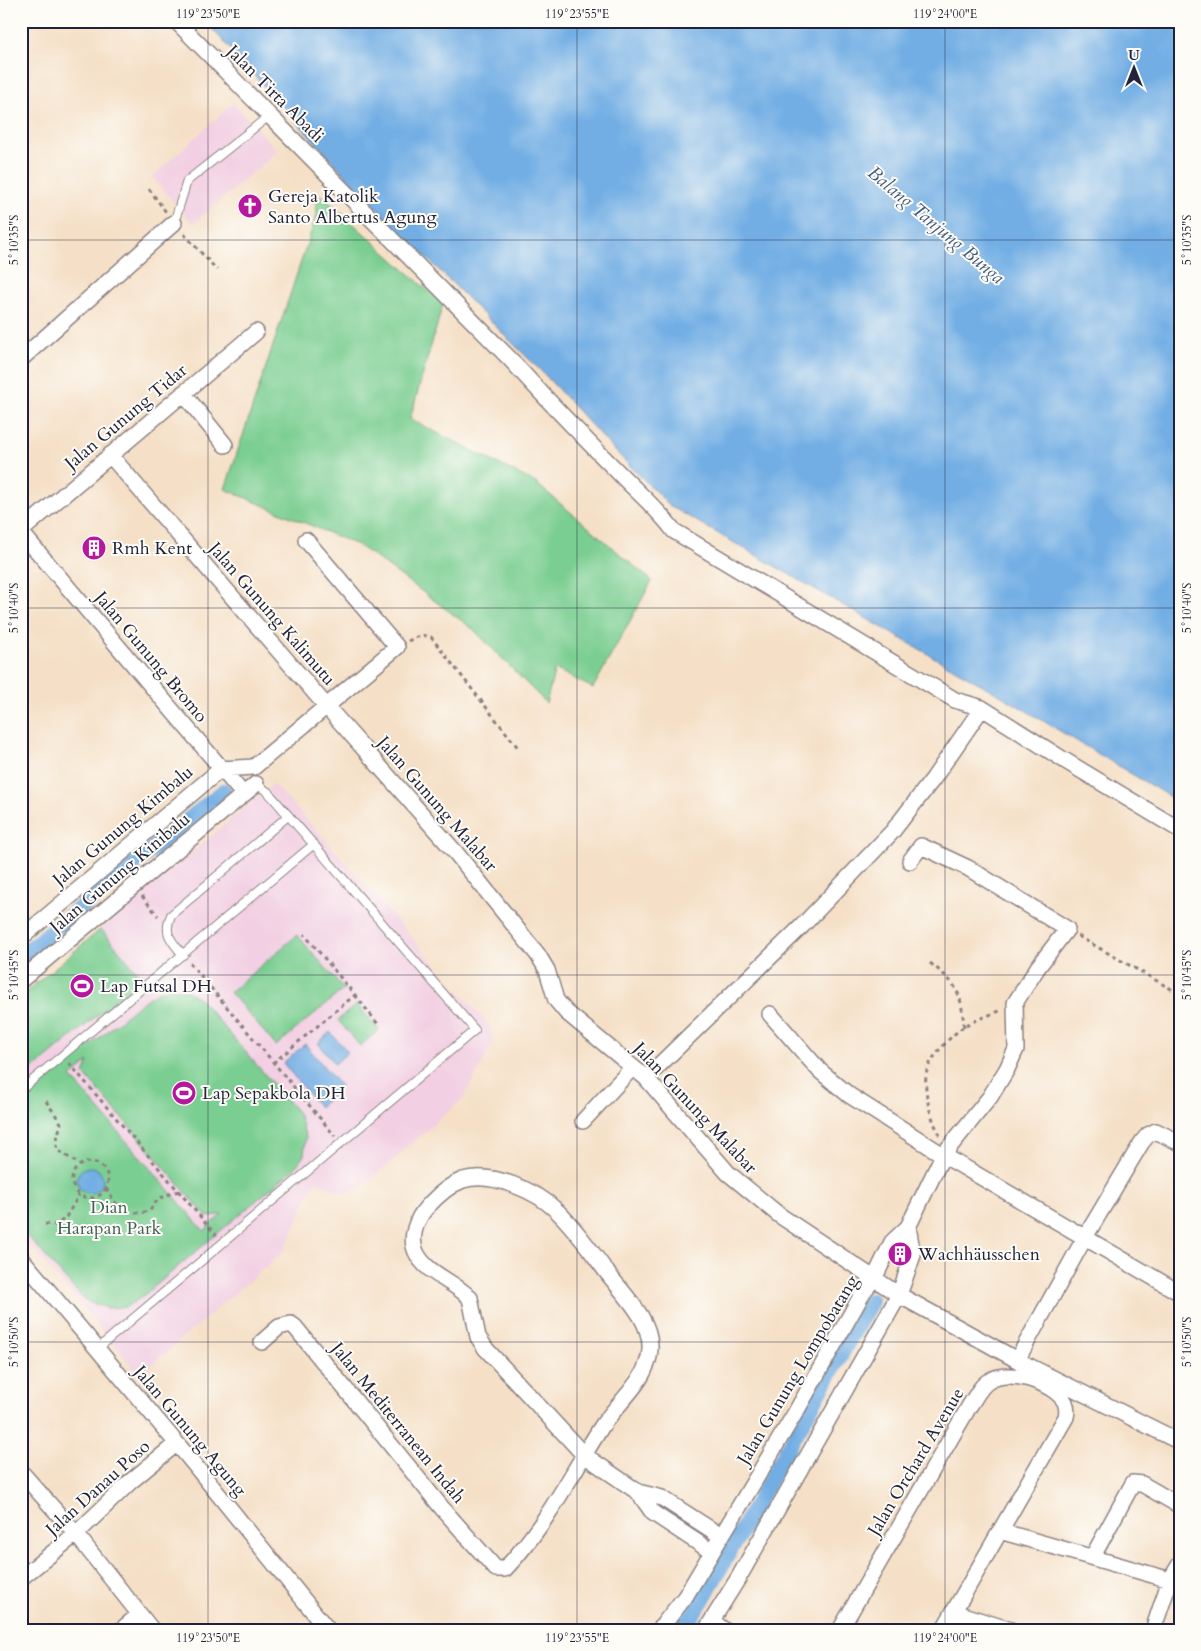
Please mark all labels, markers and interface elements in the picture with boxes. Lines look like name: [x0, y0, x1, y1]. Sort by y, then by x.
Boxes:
text: 119°23'50"E: [176, 6, 240, 22]
text: 119°23'55"E: [545, 6, 609, 22]
text: 119°24'00"E: [913, 6, 977, 22]
street label: Jalan Tirta Abadi: [218, 37, 330, 149]
north arrow: [1108, 42, 1158, 92]
text: U: [1128, 46, 1140, 65]
water label: Balang Tanjung Bunga: [862, 160, 1010, 290]
place label: Gereja Katolik Santo Albertus Agung: [268, 184, 437, 230]
church icon: Gereja Katolik Santo Albertus Agung: [237, 193, 263, 219]
text: 5°10'35"S: [6, 215, 22, 265]
text: 5°10'35"S: [1179, 215, 1195, 265]
street label: Jalan Gunung Tidar: [57, 358, 193, 478]
building icon: Rmh Kent: [81, 535, 107, 561]
street label: Jalan Gunung Kalimutu: [201, 535, 341, 691]
place label: Rmh Kent: [112, 536, 192, 561]
text: 5°10'40"S: [6, 583, 22, 633]
text: 5°10'40"S: [1179, 583, 1195, 633]
street label: Jalan Gunung Bromo: [87, 584, 214, 728]
street label: Jalan Gunung Malabar: [369, 729, 503, 877]
street label: Jalan Gunung Kimbalu: [45, 760, 199, 894]
street label: Jalan Gunung Kinibalu: [42, 807, 196, 941]
text: 5°10'45"S: [6, 950, 22, 1000]
text: 5°10'45"S: [1179, 950, 1195, 1000]
sports icon: Lap Futsal DH: [69, 973, 95, 999]
place label: Lap Futsal DH: [100, 974, 212, 999]
street label: Jalan Gunung Malabar: [625, 1034, 763, 1180]
sports icon: Lap Sepakbola DH: [171, 1080, 197, 1106]
place label: Lap Sepakbola DH: [202, 1081, 346, 1106]
park label: Dian Harapan Park: [57, 1195, 161, 1241]
building icon: Wachhäusschen: [887, 1241, 913, 1267]
place label: Wachhäusschen: [917, 1242, 1041, 1267]
street label: Jalan Gunung Lompobatang: [730, 1270, 865, 1472]
text: 5°10'50"S: [6, 1317, 22, 1367]
text: 5°10'50"S: [1179, 1317, 1195, 1367]
street label: Jalan Mediterranean Indah: [323, 1335, 471, 1509]
street label: Jalan Gunung Agung: [126, 1358, 253, 1502]
street label: Jalan Orchard Avenue: [860, 1383, 970, 1543]
street label: Jalan Danau Poso: [38, 1434, 156, 1544]
text: 119°23'50"E: [176, 1630, 240, 1646]
text: 119°23'55"E: [545, 1630, 609, 1646]
text: 119°24'00"E: [913, 1630, 977, 1646]

